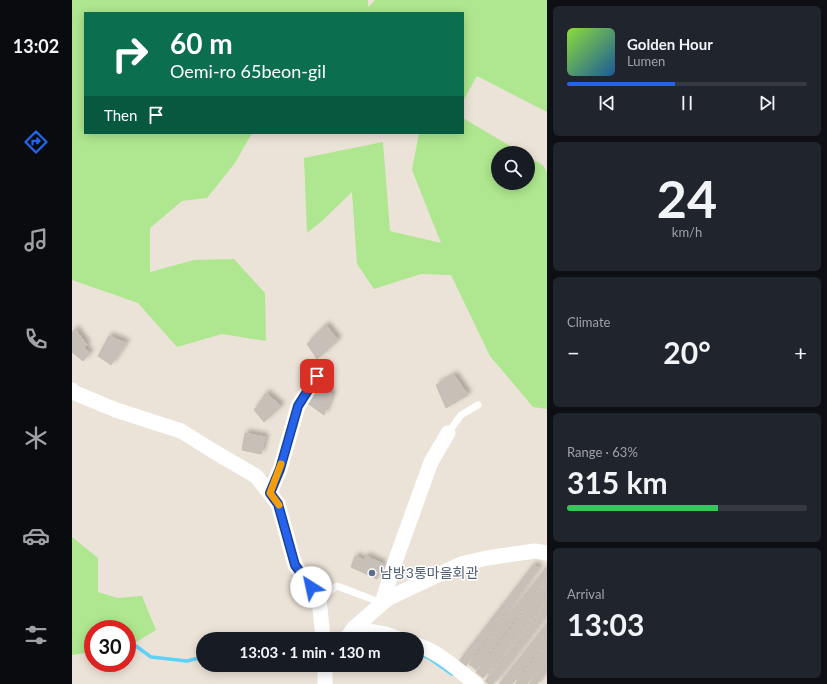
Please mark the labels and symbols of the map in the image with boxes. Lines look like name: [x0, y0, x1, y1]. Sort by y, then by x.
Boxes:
pin: [300, 359, 334, 393]
place label: 남방3통마을회관: [380, 564, 478, 581]
position arrow: [290, 566, 332, 608]
marker: 남방3통마을회관: [367, 568, 377, 578]
speed limit sign: 30: [84, 620, 136, 672]

